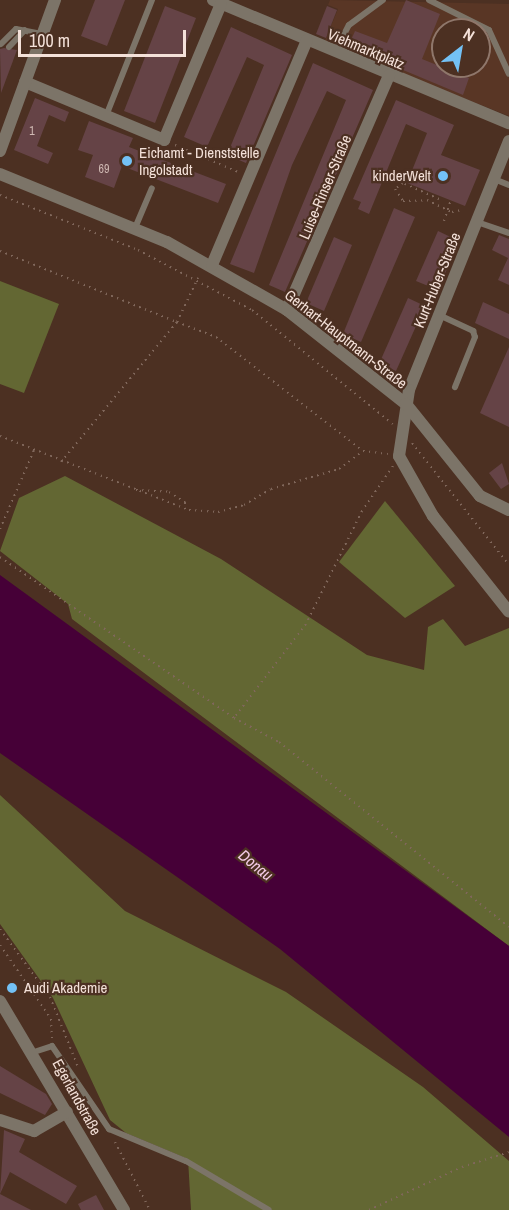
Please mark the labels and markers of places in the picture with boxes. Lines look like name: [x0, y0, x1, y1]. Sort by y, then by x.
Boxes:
place label: Eichamt - Dienststelle Ingolstadt: [139, 143, 259, 178]
marker: Eichamt - Dienststelle Ingolstadt: [120, 154, 134, 168]
place label: kinderWelt: [372, 167, 431, 185]
marker: kinderWelt: [436, 169, 450, 183]
place label: Audi Akademie: [24, 979, 108, 997]
marker: Audi Akademie: [5, 981, 19, 995]

